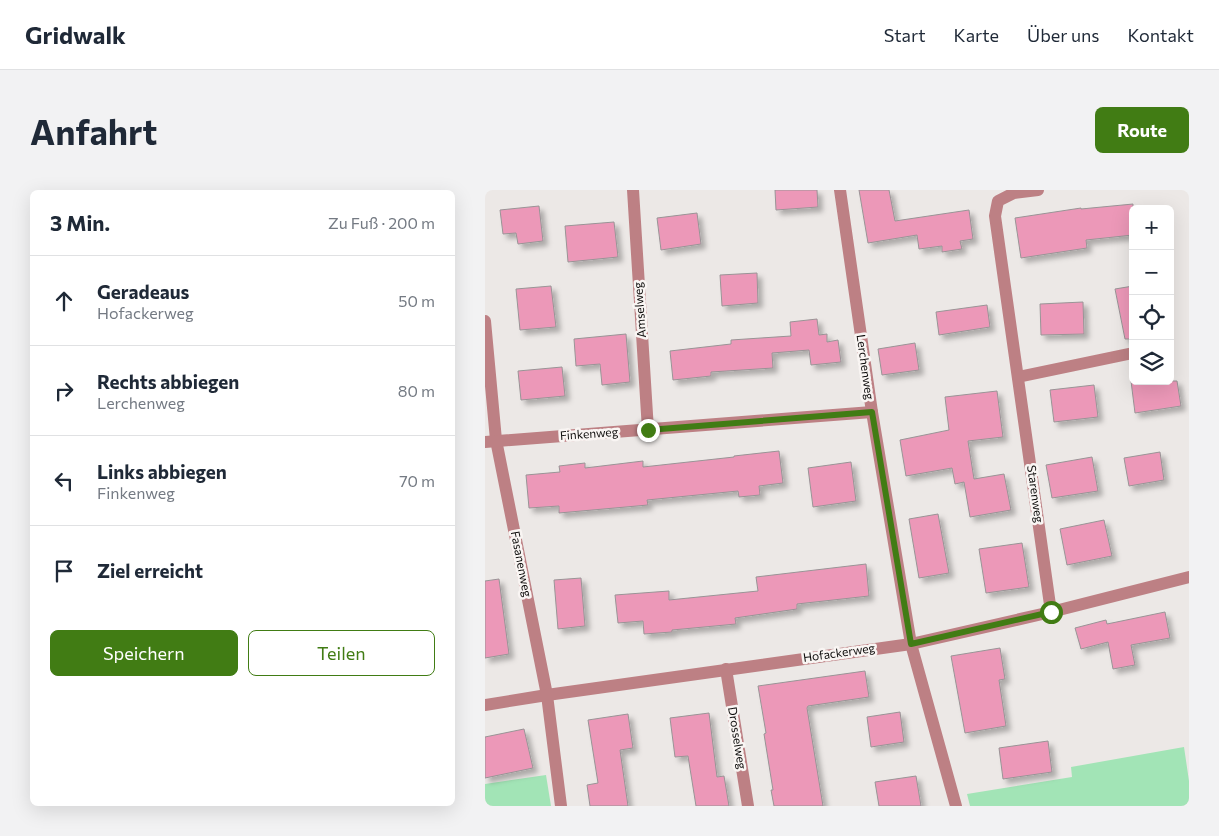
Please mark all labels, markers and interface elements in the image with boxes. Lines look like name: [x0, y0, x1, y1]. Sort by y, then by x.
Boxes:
text: Gridwalk: [25, 20, 126, 49]
text: Start: [884, 24, 926, 46]
text: Karte: [954, 24, 999, 46]
text: Über uns: [1027, 24, 1100, 46]
text: Kontakt: [1128, 24, 1194, 46]
button: Route: [1095, 107, 1189, 153]
text: Anfahrt: [30, 109, 157, 152]
map controls: [1129, 205, 1174, 385]
button: +: [1129, 205, 1174, 250]
text: 3 Min.: [50, 210, 110, 235]
text: Zu Fuß · 200 m: [328, 213, 435, 232]
button: −: [1129, 250, 1174, 295]
text: Geradeaus: [97, 280, 189, 303]
street label: Amselweg: [630, 281, 648, 338]
icon: ahead: [50, 287, 78, 315]
text: 50 m: [398, 291, 435, 310]
button: locate: [1129, 295, 1174, 340]
text: Hofackerweg: [97, 303, 194, 322]
street label: Lerchenweg: [854, 333, 878, 401]
button: layers: [1129, 340, 1174, 385]
text: Rechts abbiegen: [97, 370, 239, 393]
icon: right: [50, 377, 78, 405]
text: 80 m: [398, 381, 435, 400]
text: Lerchenweg: [97, 393, 185, 412]
route end: [637, 419, 660, 442]
street label: Finkenweg: [559, 424, 619, 442]
text: Links abbiegen: [97, 460, 227, 483]
street label: Starenweg: [1025, 464, 1047, 524]
icon: left: [50, 467, 78, 495]
text: 70 m: [399, 471, 435, 490]
text: Finkenweg: [97, 483, 175, 502]
street label: Fasanenweg: [509, 530, 535, 598]
icon: arrive: [50, 557, 78, 585]
text: Ziel erreicht: [97, 559, 203, 582]
route start: [1040, 601, 1063, 624]
button: Speichern: [50, 630, 238, 676]
button: Teilen: [248, 630, 435, 676]
street label: Hofackerweg: [802, 640, 876, 664]
street label: Drosselweg: [726, 706, 750, 771]

